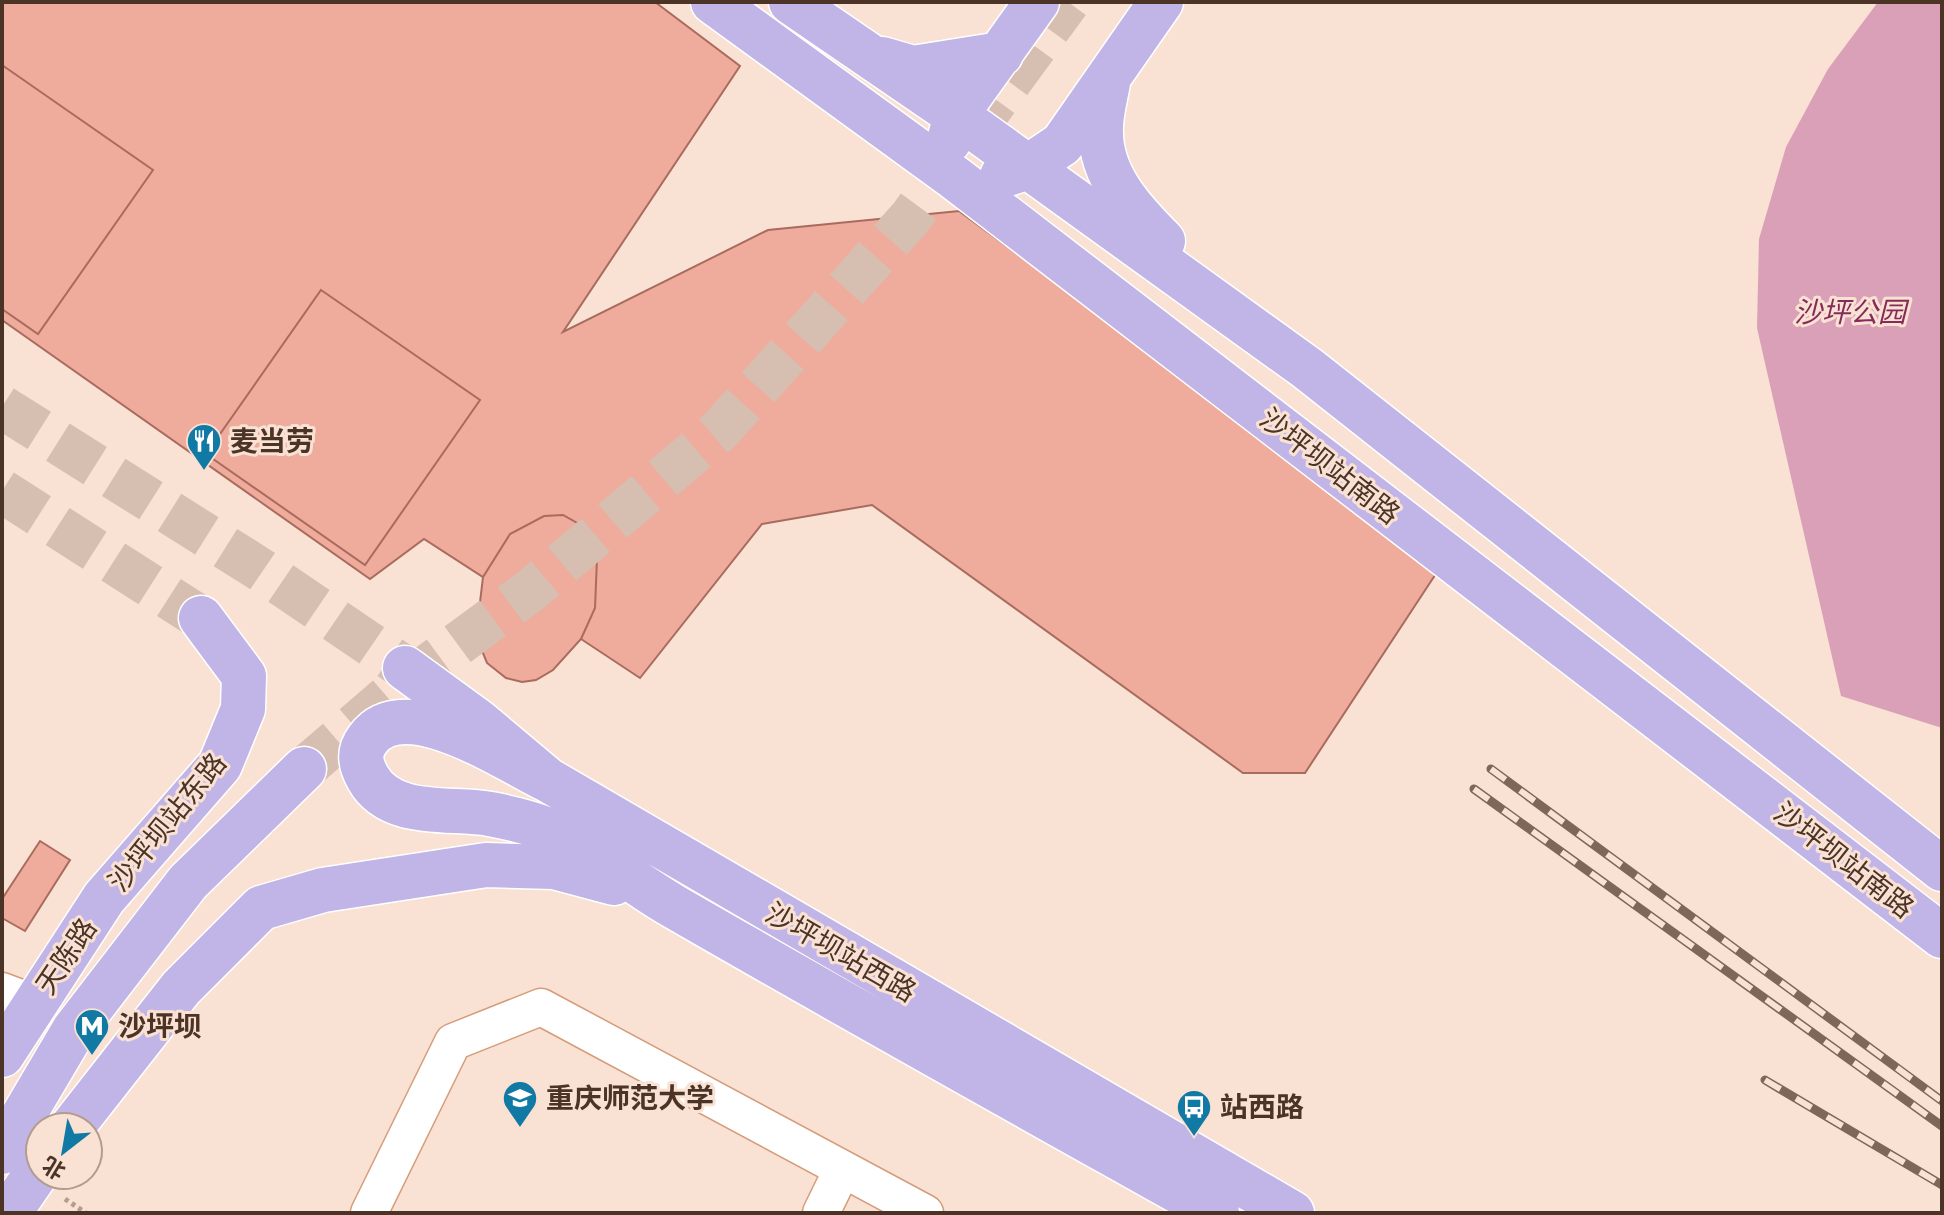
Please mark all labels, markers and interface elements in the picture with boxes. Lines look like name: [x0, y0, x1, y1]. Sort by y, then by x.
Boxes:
park label: 沙坪公园: [1794, 292, 1910, 335]
street label: 沙坪坝站南路: [1250, 399, 1409, 536]
place label: 麦当劳: [230, 421, 314, 464]
restaurant icon: 麦当劳: [185, 422, 223, 472]
street label: 沙坪坝站东路: [99, 744, 238, 902]
street label: 沙坪坝站南路: [1764, 793, 1923, 930]
street label: 沙坪坝站西路: [757, 893, 924, 1014]
street label: 天陈路: [26, 910, 109, 1004]
place label: 沙坪坝: [118, 1006, 202, 1049]
metro station icon: 沙坪坝: [73, 1007, 111, 1057]
place label: 重庆师范大学: [546, 1078, 714, 1121]
school or university icon: 重庆师范大学: [501, 1079, 539, 1129]
place label: 站西路: [1220, 1087, 1304, 1130]
bus stop icon: 站西路: [1175, 1088, 1213, 1138]
north arrow: [24, 1111, 104, 1191]
text: 北: [37, 1147, 72, 1187]

